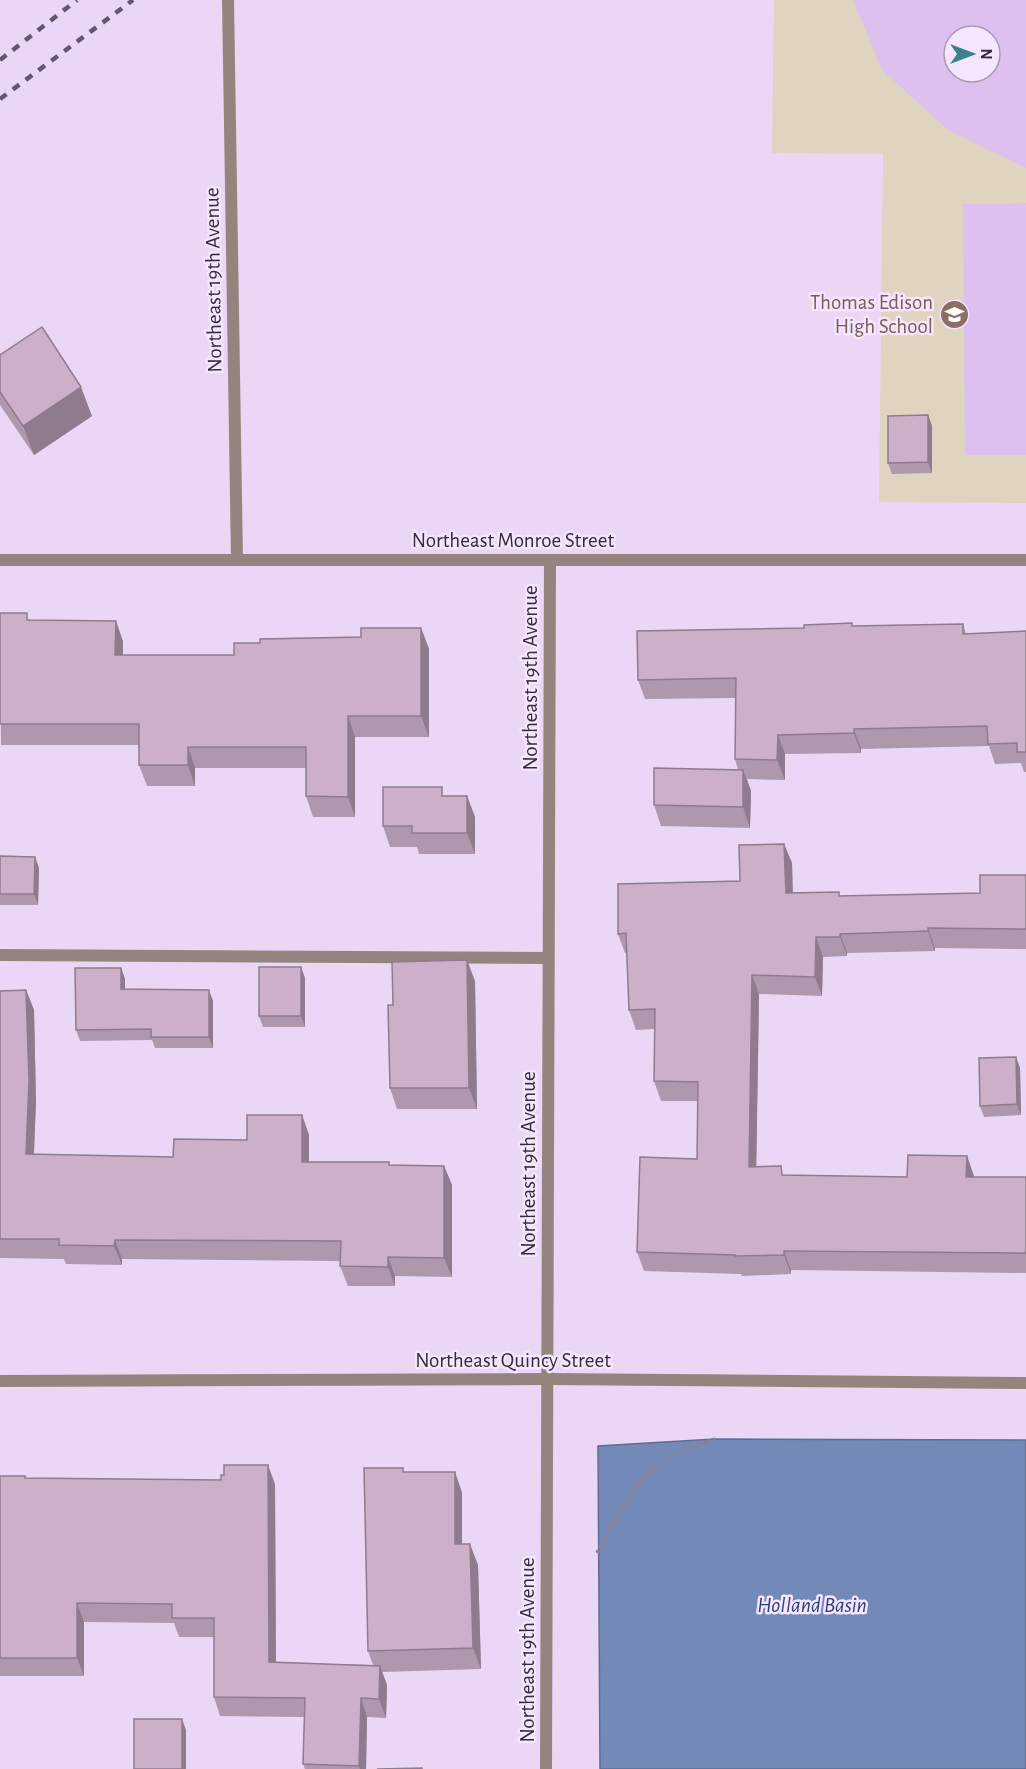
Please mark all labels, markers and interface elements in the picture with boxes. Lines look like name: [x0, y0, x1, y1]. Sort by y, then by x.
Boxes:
north arrow: [942, 24, 1002, 84]
text: N: [978, 48, 994, 60]
street label: Northeast 19th Avenue: [201, 187, 226, 373]
place label: Thomas Edison High School: [810, 292, 933, 337]
school or university icon: Thomas Edison High School: [938, 298, 970, 330]
street label: Northeast Monroe Street: [412, 530, 614, 551]
street label: Northeast 19th Avenue: [520, 585, 541, 771]
street label: Northeast 19th Avenue: [518, 1071, 539, 1257]
street label: Northeast Quincy Street: [415, 1350, 611, 1371]
street label: Northeast 19th Avenue: [517, 1557, 538, 1743]
water label: Holland Basin: [757, 1594, 867, 1616]

